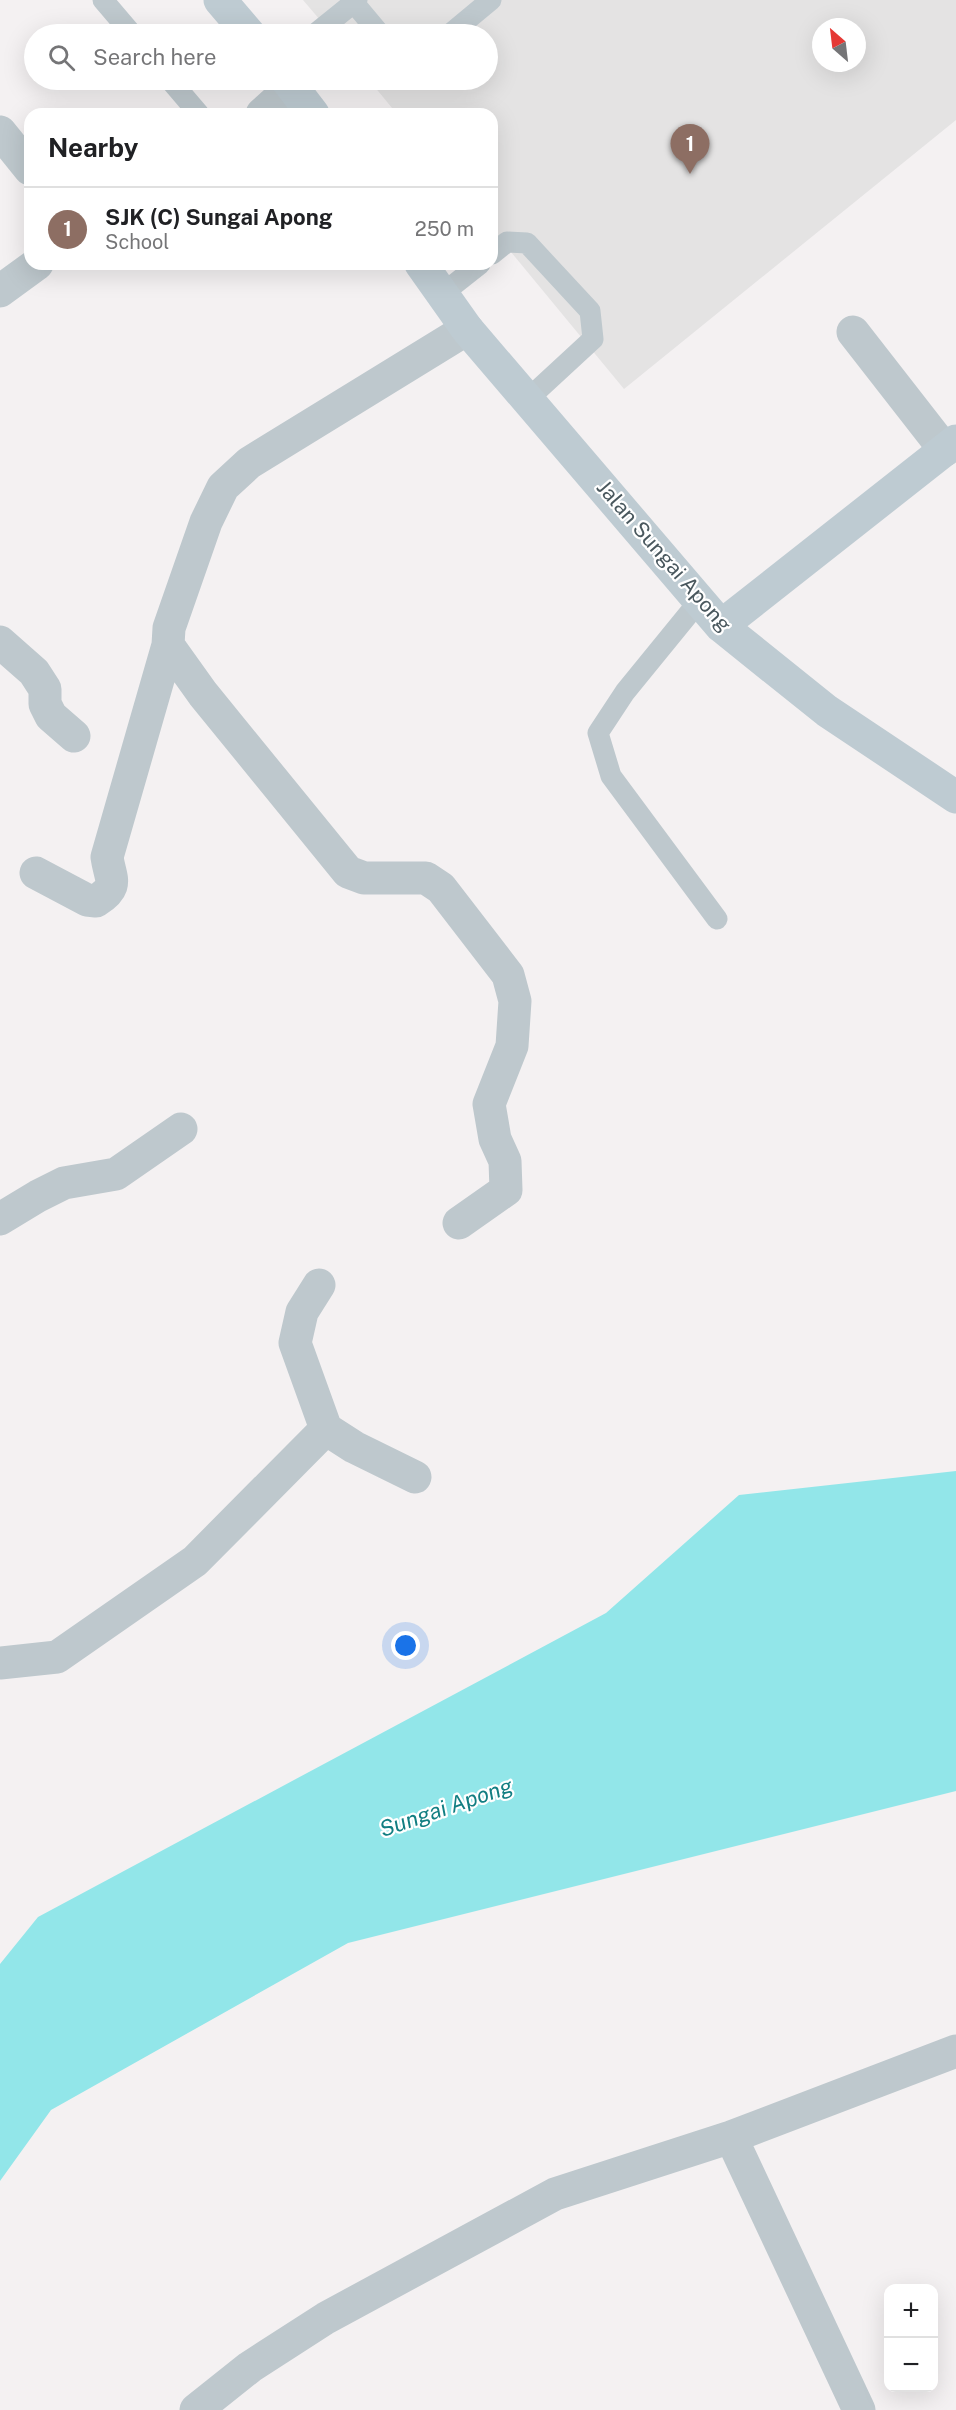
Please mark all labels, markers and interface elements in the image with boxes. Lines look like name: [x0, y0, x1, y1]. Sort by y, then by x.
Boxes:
north arrow: [812, 18, 866, 72]
search box: [24, 24, 498, 90]
icon: search: [45, 41, 78, 74]
text: Search here: [93, 44, 217, 70]
pin: 1: [670, 124, 710, 174]
text: Nearby: [48, 132, 138, 163]
text: SJK (C) Sungai Apong: [105, 204, 333, 230]
text: 1: [63, 217, 72, 241]
text: 250 m: [415, 217, 474, 241]
text: School: [105, 230, 169, 254]
street label: Jalan Sungai Apong: [592, 475, 737, 637]
your location: [391, 1631, 420, 1660]
water label: Sungai Apong: [376, 1772, 517, 1842]
map controls: [884, 2284, 938, 2392]
button: +: [884, 2284, 938, 2338]
button: −: [884, 2338, 938, 2392]

